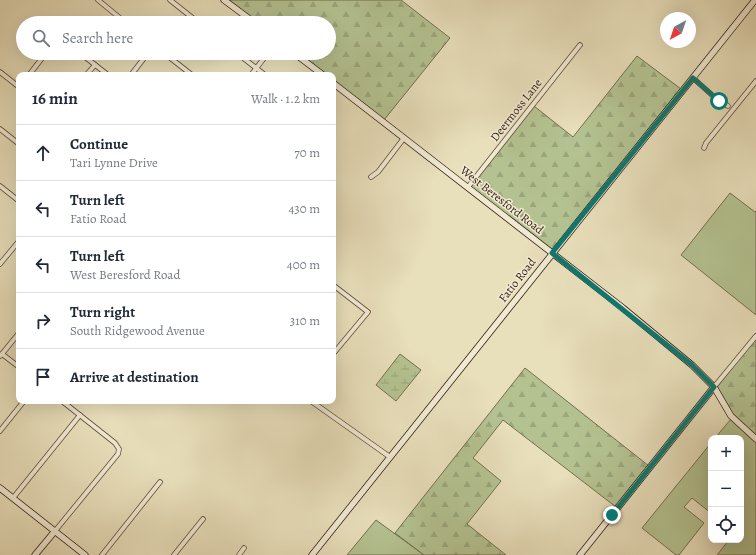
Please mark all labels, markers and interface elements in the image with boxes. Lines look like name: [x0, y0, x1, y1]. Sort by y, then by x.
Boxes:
north arrow: [660, 12, 696, 48]
search box: [16, 16, 336, 60]
icon: search: [30, 27, 52, 49]
text: Search here: [62, 28, 133, 48]
street label: Deermoss Lane: [486, 75, 546, 145]
text: 16 min: [32, 87, 78, 110]
text: Walk · 1.2 km: [251, 90, 320, 107]
route start: [710, 92, 728, 110]
text: Continue: [70, 134, 128, 154]
icon: ahead: [32, 142, 54, 164]
text: 70 m: [294, 144, 320, 161]
text: Tari Lynne Drive: [70, 154, 158, 171]
street label: West Beresford Road: [456, 162, 548, 238]
text: Turn left: [70, 190, 125, 210]
icon: left: [32, 198, 54, 220]
text: 430 m: [288, 200, 320, 217]
text: Fatio Road: [70, 210, 126, 227]
text: Turn left: [70, 246, 125, 266]
icon: left: [32, 254, 54, 276]
street label: Fatio Road: [495, 254, 540, 305]
text: 400 m: [287, 256, 320, 273]
text: West Beresford Road: [70, 266, 180, 283]
text: Turn right: [70, 302, 135, 322]
icon: right: [32, 310, 54, 332]
text: 310 m: [290, 312, 320, 329]
text: South Ridgewood Avenue: [70, 322, 205, 339]
icon: arrive: [32, 366, 54, 388]
text: Arrive at destination: [70, 367, 199, 387]
map controls: [708, 435, 744, 543]
button: +: [708, 435, 744, 471]
button: −: [708, 471, 744, 507]
route end: [603, 506, 621, 524]
button: locate: [708, 507, 744, 543]

